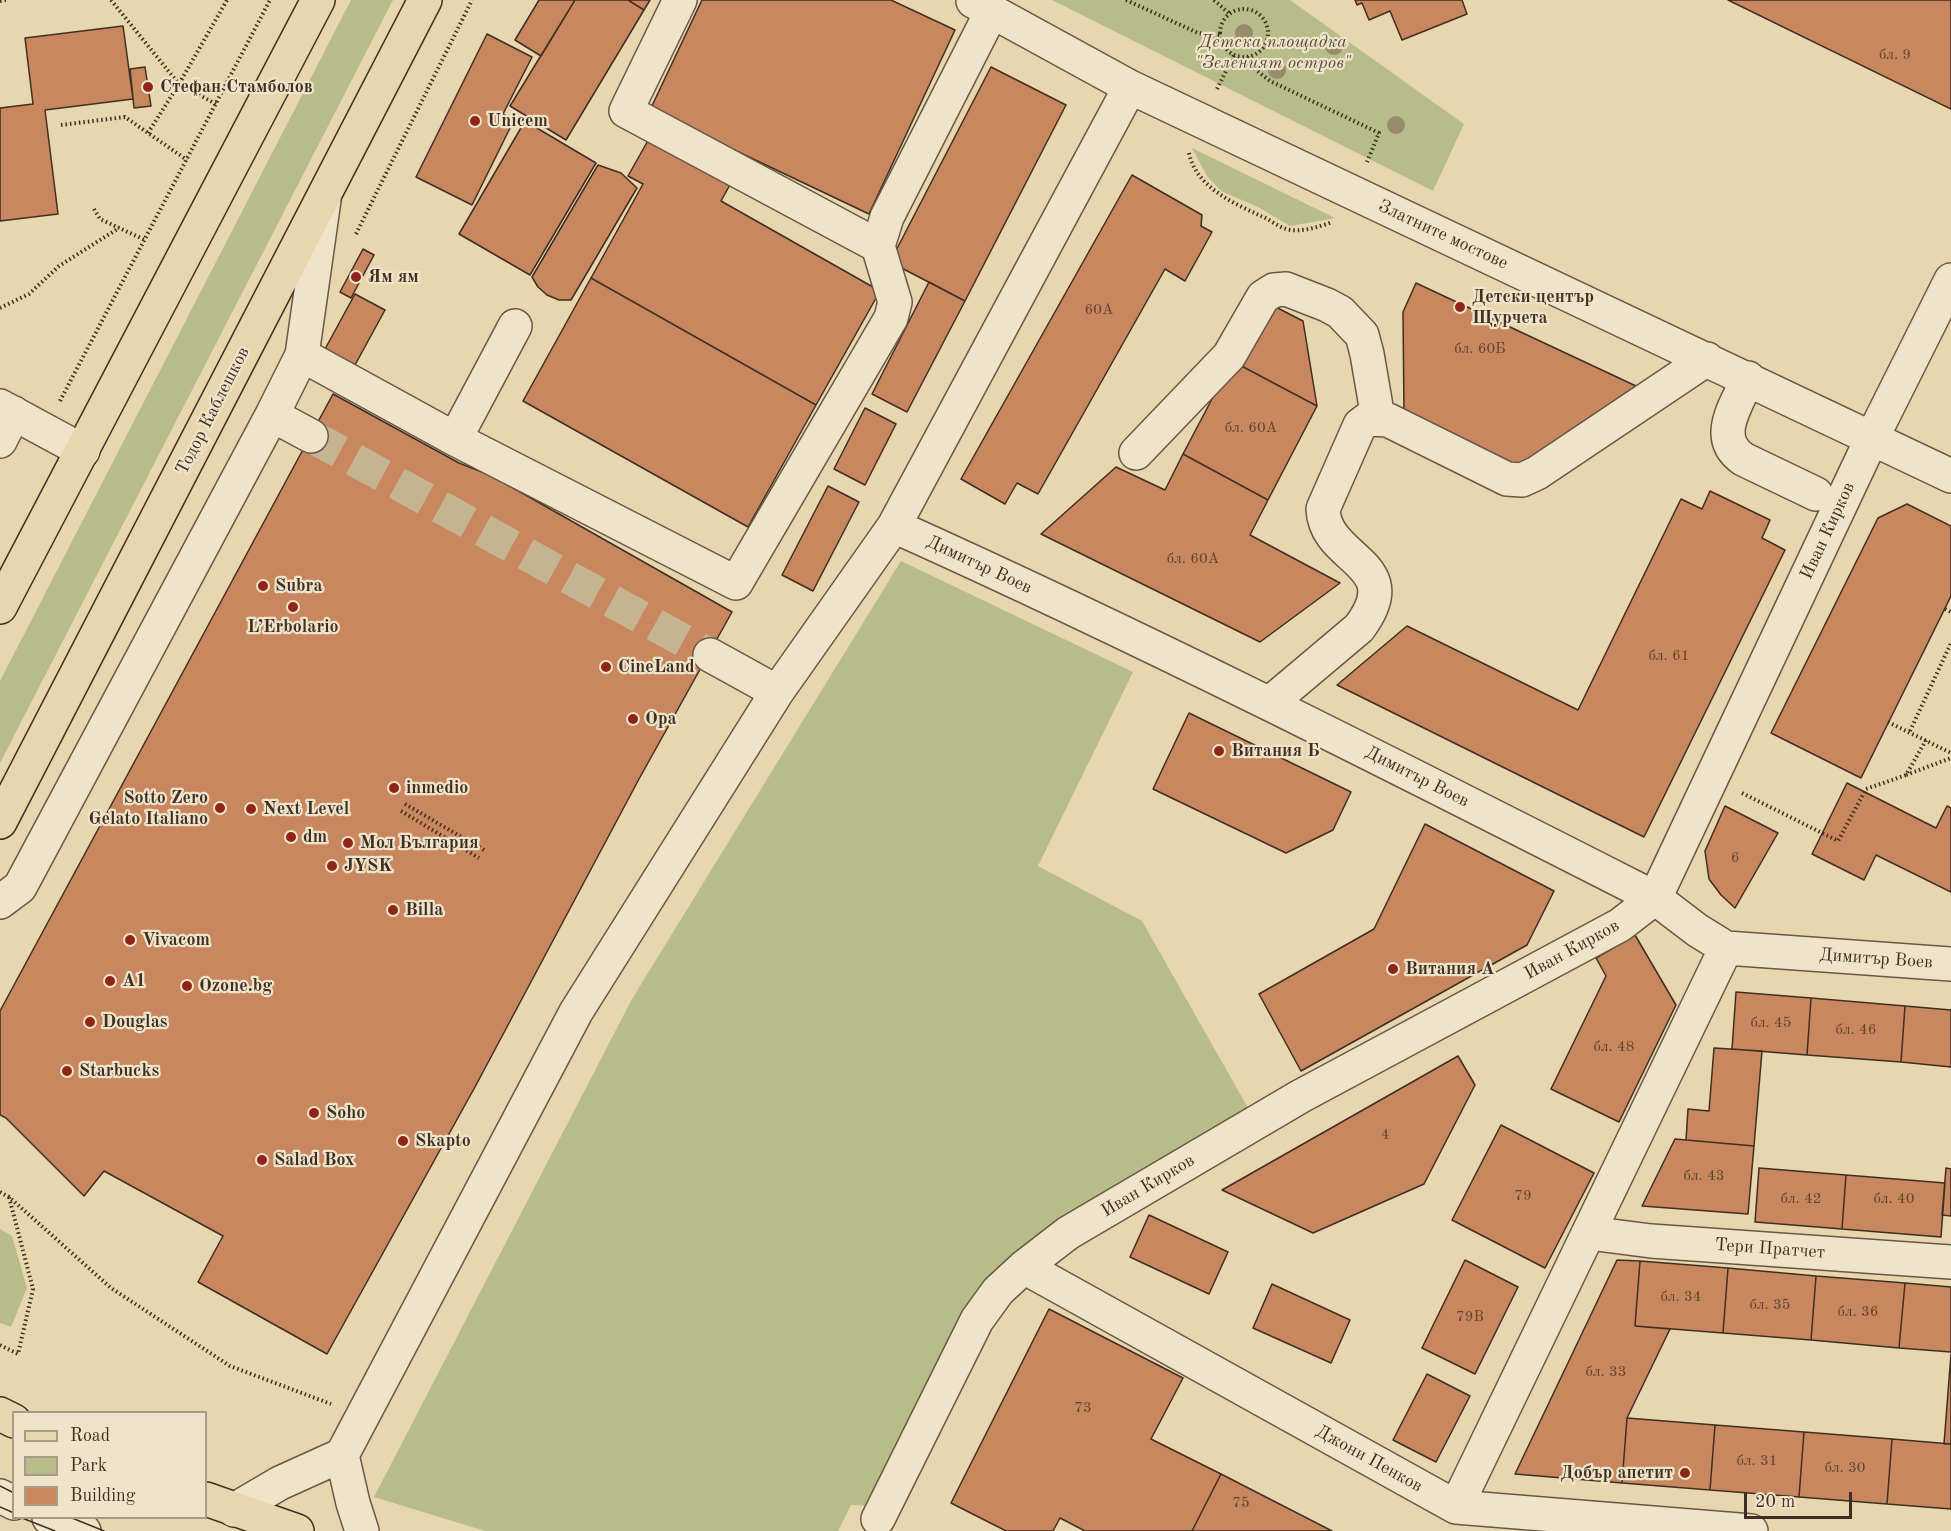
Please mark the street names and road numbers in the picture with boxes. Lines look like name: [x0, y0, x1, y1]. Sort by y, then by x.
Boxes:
street label: Златните мостове: [1375, 196, 1511, 274]
street label: Тодор Каблешков: [171, 343, 255, 479]
street label: Иван Кирков: [1796, 479, 1860, 583]
street label: Димитър Воев: [923, 531, 1035, 599]
street label: Димитър Воев: [1361, 742, 1473, 812]
street label: Иван Кирков: [1521, 915, 1623, 985]
street label: Димитър Воев: [1819, 944, 1933, 974]
street label: Иван Кирков: [1097, 1150, 1199, 1222]
street label: Тери Пратчет: [1714, 1234, 1826, 1264]
street label: Джони Пенков: [1312, 1421, 1426, 1497]

